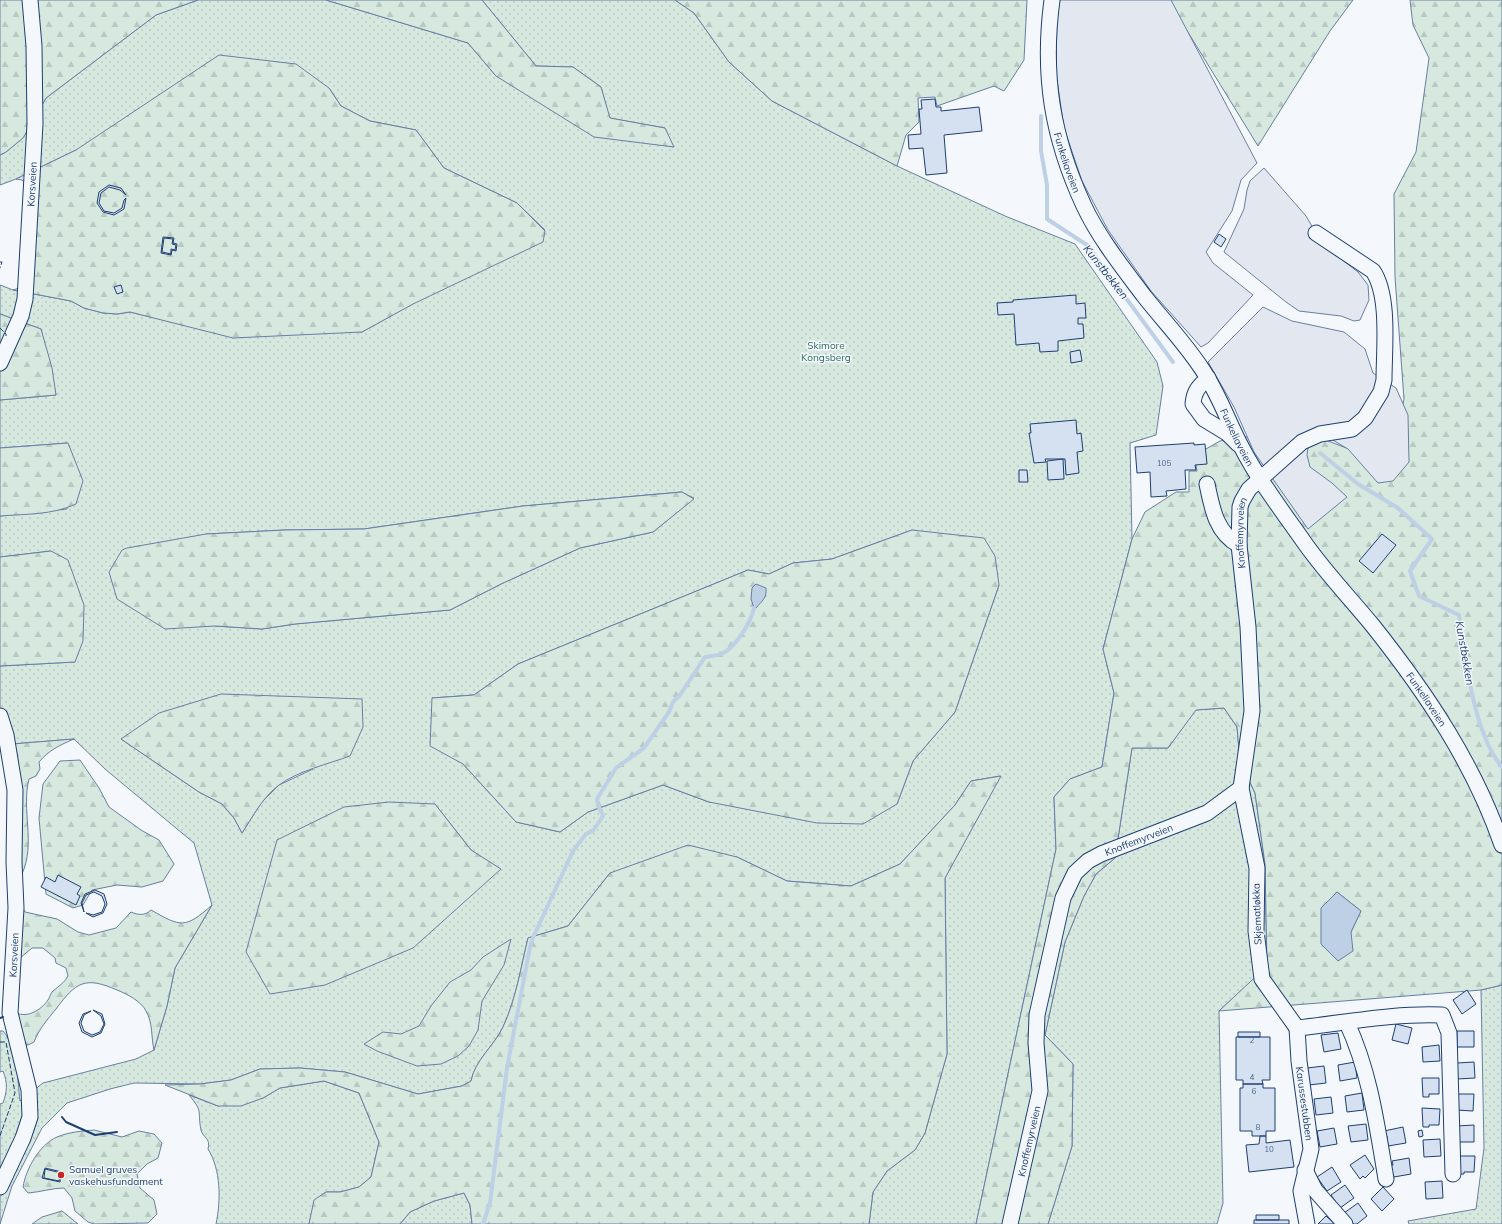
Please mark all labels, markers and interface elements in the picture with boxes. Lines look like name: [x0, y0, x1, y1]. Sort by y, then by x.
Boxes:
street label: Funkeliaveien: [1051, 131, 1084, 195]
street label: Korsveien: [24, 161, 39, 207]
water label: Kunstbekken: [1080, 242, 1132, 302]
park label: Skimore Kongsberg: [801, 339, 851, 364]
street label: Funkeliaveien: [1218, 406, 1257, 468]
house number: 105: [1157, 458, 1171, 468]
street label: Knoffemyrveien: [1232, 494, 1250, 569]
water label: Kunstbekken: [1452, 620, 1478, 686]
street label: Funkeliaveien: [1404, 669, 1450, 729]
street label: Knoffemyrveien: [1103, 820, 1175, 859]
street label: Skjematløkka: [1249, 883, 1265, 945]
street label: Korsveien: [6, 932, 22, 978]
house number: 2: [1250, 1035, 1255, 1045]
street label: Karussestubben: [1293, 1066, 1316, 1142]
house number: 4: [1250, 1072, 1255, 1082]
house number: 6: [1252, 1086, 1257, 1096]
street label: Knoffemyrveien: [1014, 1104, 1043, 1178]
house number: 8: [1256, 1122, 1261, 1132]
house number: 10: [1264, 1144, 1274, 1154]
place label: Samuel gruves vaskehusfundament: [69, 1163, 163, 1188]
marker: Samuel gruves vaskehusfundament: [56, 1170, 66, 1180]

